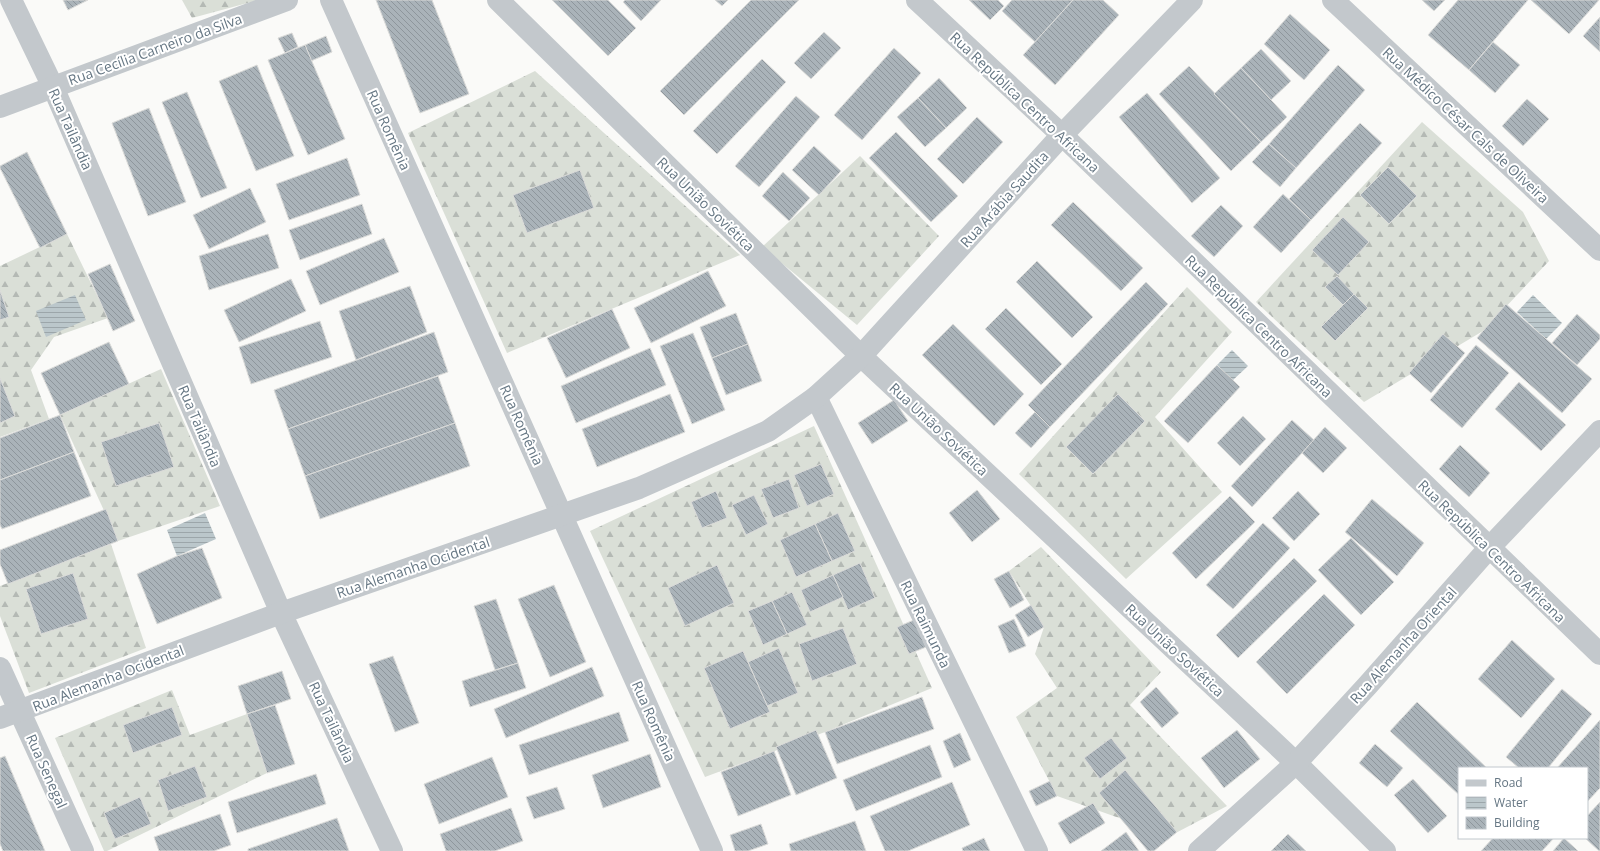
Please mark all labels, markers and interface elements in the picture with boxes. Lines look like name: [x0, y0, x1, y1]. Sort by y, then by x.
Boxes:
street label: Rua Cecília Carneiro da Silva: [65, 9, 245, 89]
street label: Rua República Centro Africana: [946, 28, 1104, 176]
street label: Rua Médico César Cals de Oliveira: [1379, 43, 1553, 207]
street label: Rua Tailândia: [45, 85, 97, 173]
street label: Rua Romênia: [363, 87, 415, 173]
street label: Rua Arábia Saudita: [956, 147, 1052, 251]
street label: Rua União Soviética: [653, 153, 759, 255]
street label: Rua República Centro Africana: [1181, 250, 1337, 402]
street label: Rua União Soviética: [886, 378, 992, 480]
street label: Rua Tailândia: [174, 382, 226, 470]
street label: Rua Romênia: [496, 382, 548, 468]
street label: Rua República Centro Africana: [1414, 475, 1570, 627]
street label: Rua Alemanha Ocidental: [334, 532, 492, 602]
street label: Rua Raimunda: [897, 577, 955, 671]
street label: Rua Alemanha Oriental: [1345, 582, 1461, 708]
street label: Rua União Soviética: [1122, 599, 1228, 701]
street label: Rua Alemanha Ocidental: [30, 640, 186, 716]
street label: Rua Tailândia: [305, 678, 359, 766]
street label: Rua Romênia: [628, 678, 680, 764]
street label: Rua Senegal: [22, 731, 72, 811]
legend: [1458, 767, 1588, 839]
text: Road: [1494, 774, 1523, 791]
text: Water: [1494, 794, 1528, 811]
text: Building: [1494, 814, 1540, 831]

